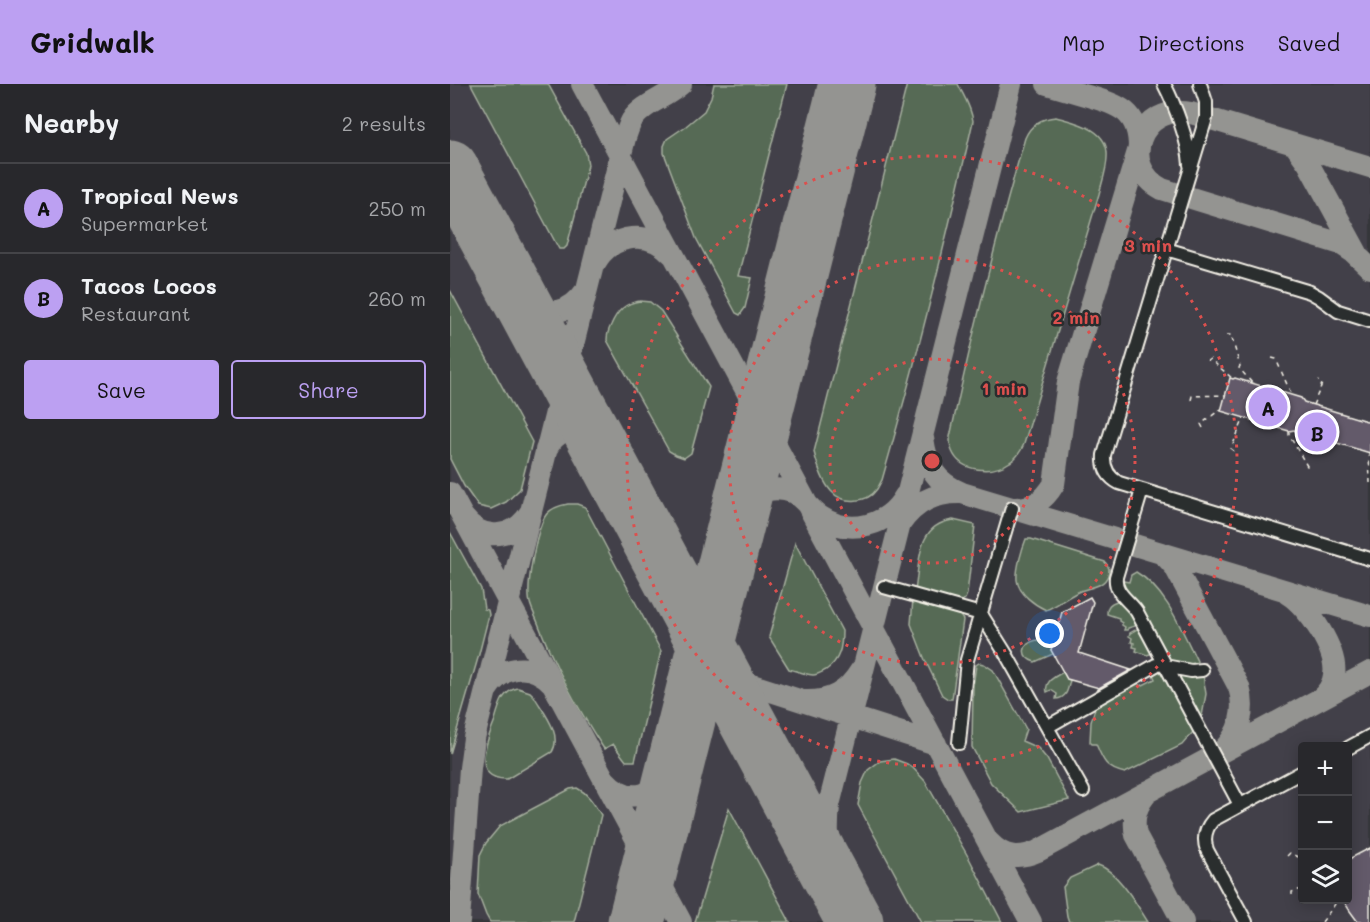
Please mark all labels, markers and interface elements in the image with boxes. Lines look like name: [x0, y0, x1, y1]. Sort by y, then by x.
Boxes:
text: Gridwalk: [30, 24, 155, 60]
text: Map: [1062, 29, 1105, 56]
text: Directions: [1138, 29, 1245, 56]
text: Saved: [1278, 29, 1340, 56]
text: Nearby: [24, 106, 119, 140]
text: 2 results: [342, 110, 426, 136]
text: Tropical News: [81, 181, 238, 210]
text: A: [37, 195, 50, 221]
text: 250 m: [369, 195, 426, 221]
text: Supermarket: [81, 210, 208, 236]
text: 3 min: [1124, 233, 1172, 257]
text: Tacos Locos: [81, 271, 217, 300]
text: B: [37, 285, 50, 311]
text: 260 m: [368, 285, 426, 311]
text: Restaurant: [81, 300, 191, 326]
text: 2 min: [1052, 305, 1100, 329]
button: Save: [24, 360, 219, 419]
button: Share: [231, 360, 426, 419]
text: 1 min: [981, 376, 1027, 400]
pin: A: [1248, 384, 1288, 430]
pin: B: [1298, 410, 1336, 454]
centre of rings: [922, 451, 942, 471]
your location: [1035, 619, 1064, 648]
map controls: [1298, 742, 1352, 904]
button: +: [1298, 742, 1352, 796]
button: −: [1298, 796, 1352, 850]
button: layers: [1298, 850, 1352, 904]

